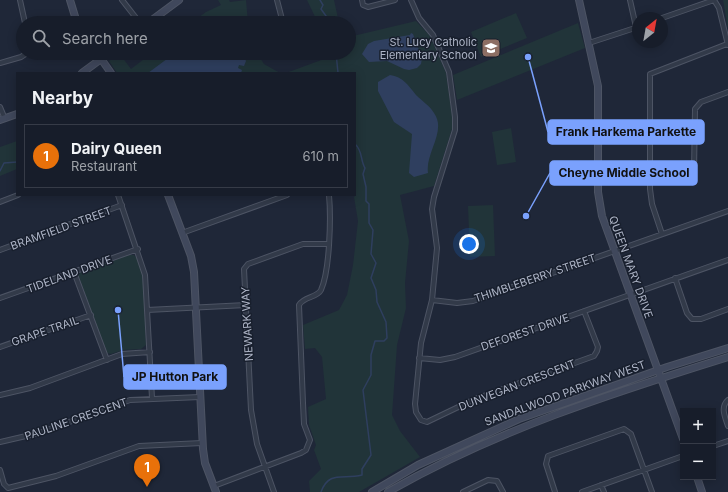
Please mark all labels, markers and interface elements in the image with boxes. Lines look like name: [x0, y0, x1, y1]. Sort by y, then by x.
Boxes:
north arrow: [632, 12, 668, 48]
search box: [16, 16, 356, 60]
icon: search: [30, 27, 52, 49]
text: Search here: [62, 29, 148, 48]
place label: St. Lucy Catholic Elementary School: [380, 35, 477, 62]
school or university icon: St. Lucy Catholic Elementary School: [480, 37, 502, 59]
text: Nearby: [32, 88, 93, 108]
callout: Frank Harkema Parkette: [548, 120, 704, 144]
text: Frank Harkema Parkette: [556, 124, 696, 139]
text: Dairy Queen: [71, 139, 162, 158]
text: 1: [43, 148, 49, 164]
text: 610 m: [302, 148, 339, 164]
text: Restaurant: [71, 158, 137, 174]
callout: Cheyne Middle School: [550, 161, 697, 185]
text: Cheyne Middle School: [558, 165, 690, 180]
street label: BRAMFIELD STREET: [8, 203, 114, 253]
street label: QUEEN MARY DRIVE: [606, 214, 656, 320]
your location: [459, 234, 479, 254]
street label: THIMBLEBERRY STREET: [472, 251, 598, 305]
street label: TIDELAND DRIVE: [24, 252, 114, 296]
street label: NEWARK WAY: [238, 286, 256, 362]
street label: DEFOREST DRIVE: [479, 310, 571, 354]
street label: GRAPE TRAIL: [9, 313, 81, 349]
street label: DUNVEGAN CRESCENT: [456, 356, 578, 414]
street label: SANDALWOOD PARKWAY WEST: [483, 357, 647, 429]
callout: JP Hutton Park: [124, 365, 226, 389]
text: JP Hutton Park: [132, 369, 218, 384]
street label: PAULINE CRESCENT: [23, 395, 129, 443]
map controls: [680, 408, 716, 480]
button: +: [680, 408, 716, 444]
button: −: [680, 444, 716, 480]
pin: 1: [134, 454, 160, 487]

